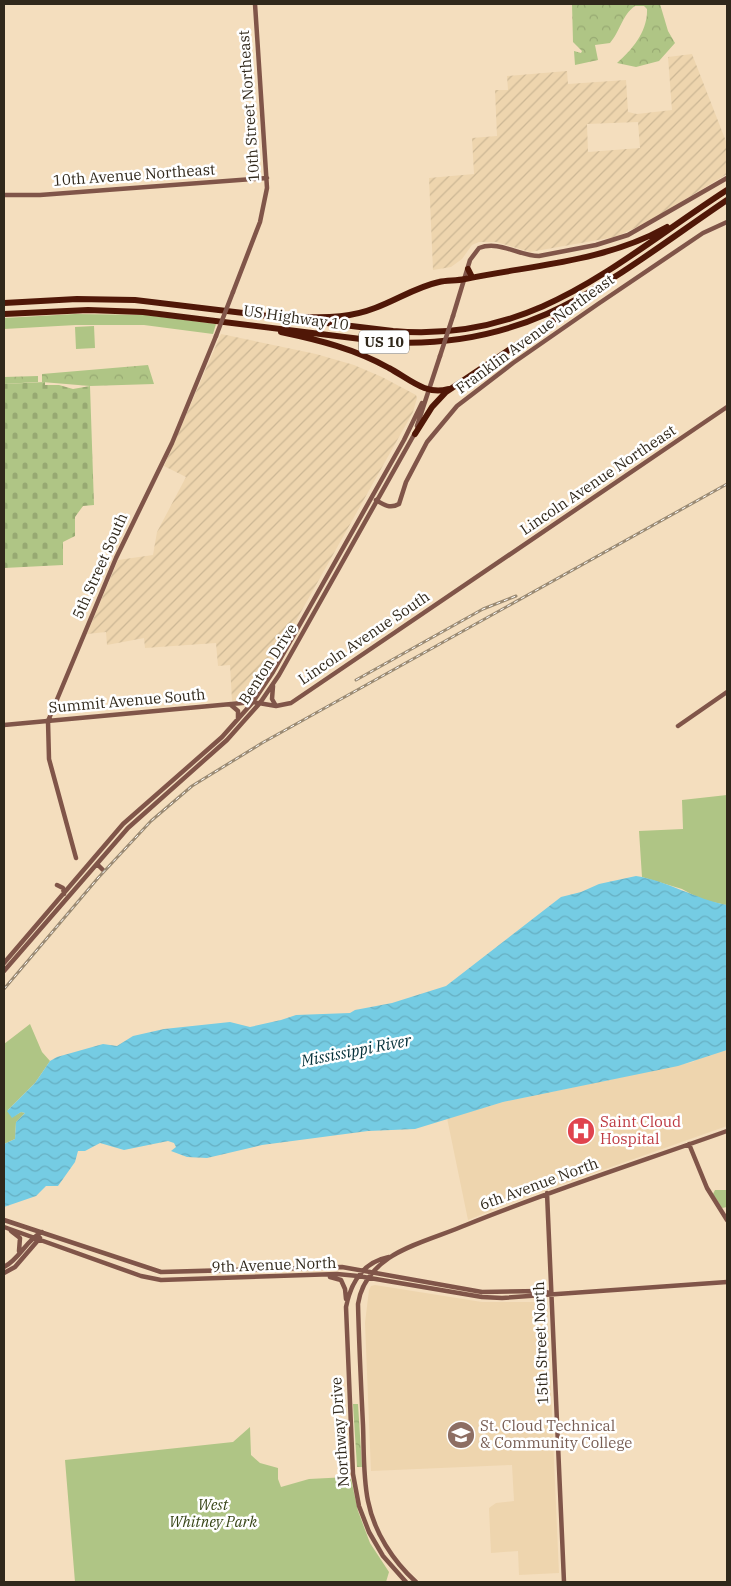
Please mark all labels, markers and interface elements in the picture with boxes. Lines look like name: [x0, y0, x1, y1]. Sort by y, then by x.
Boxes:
street label: 10th Street Northeast: [234, 29, 263, 183]
street label: 10th Avenue Northeast: [52, 159, 216, 190]
street label: Franklin Avenue Northeast: [452, 270, 618, 397]
street label: US Highway 10: [242, 301, 350, 334]
road number: US 10: [359, 331, 409, 354]
street label: Lincoln Avenue Northeast: [516, 420, 679, 539]
street label: 5th Street South: [68, 510, 131, 622]
street label: Lincoln Avenue South: [294, 587, 433, 689]
street label: Benton Drive: [234, 620, 301, 708]
street label: Summit Avenue South: [48, 684, 206, 717]
water label: Mississippi River: [298, 1029, 414, 1071]
place label: Saint Cloud Hospital: [600, 1112, 681, 1148]
hospital icon: Saint Cloud Hospital: [566, 1116, 596, 1146]
street label: 6th Avenue North: [477, 1153, 601, 1214]
street label: 9th Avenue North: [211, 1253, 337, 1276]
street label: 15th Street North: [529, 1281, 552, 1405]
street label: Northway Drive: [326, 1376, 353, 1488]
place label: St. Cloud Technical & Community College: [480, 1416, 632, 1452]
school or university icon: St. Cloud Technical & Community College: [446, 1420, 476, 1450]
park label: West Whitney Park: [169, 1495, 257, 1531]

